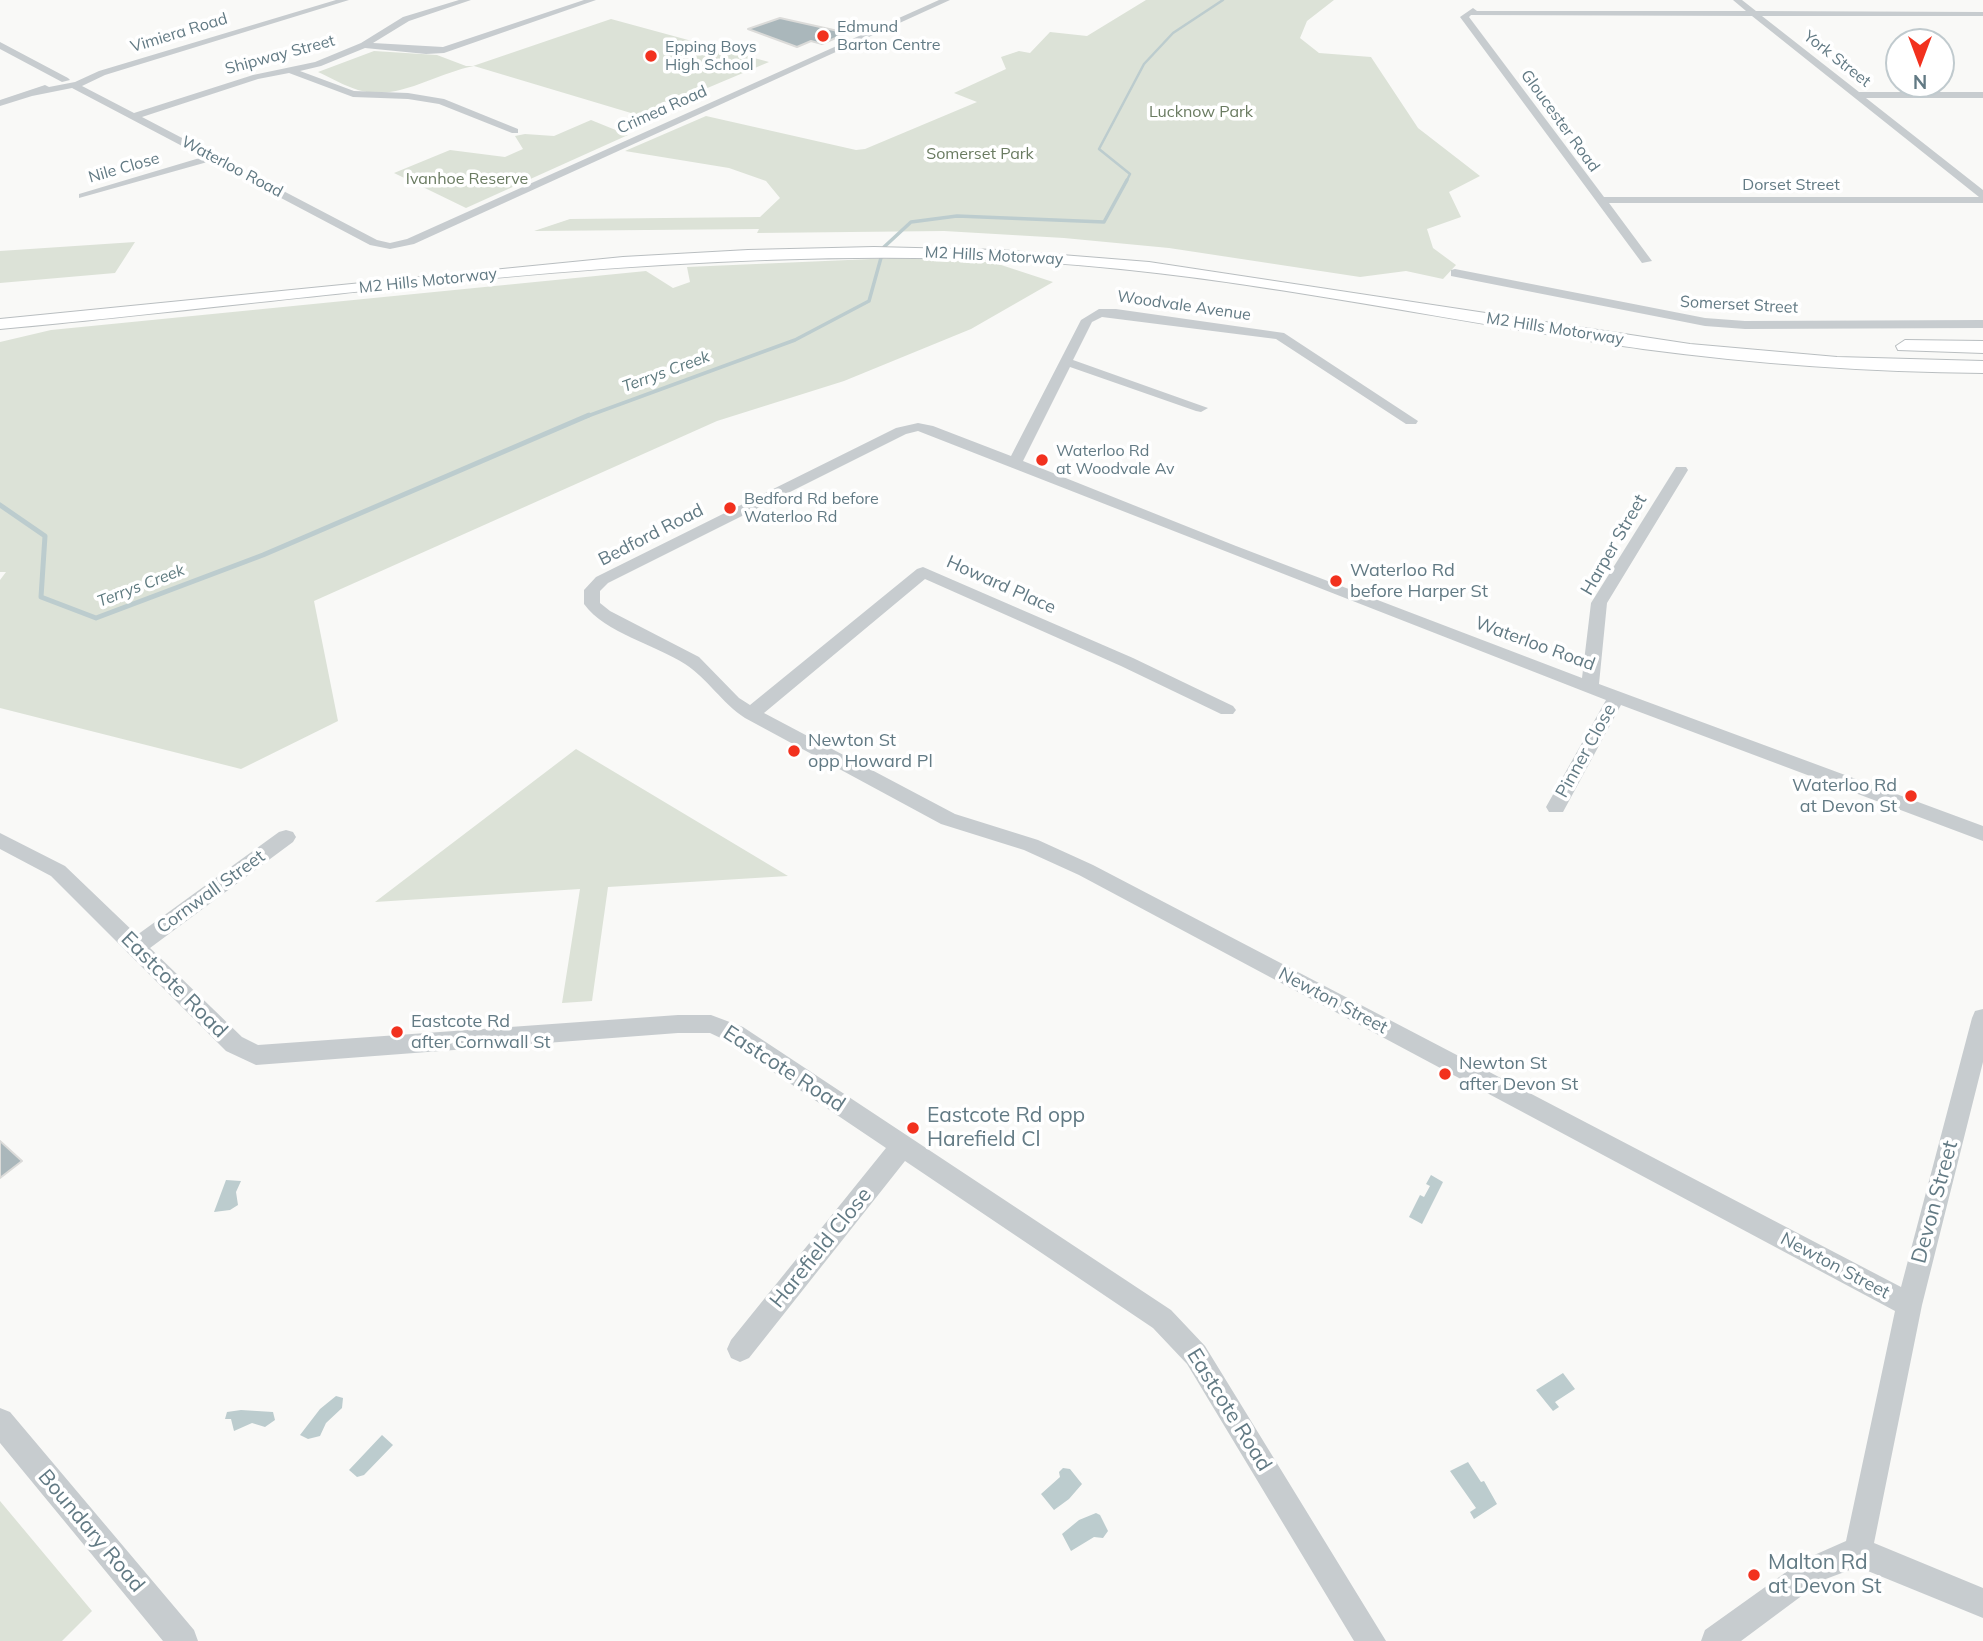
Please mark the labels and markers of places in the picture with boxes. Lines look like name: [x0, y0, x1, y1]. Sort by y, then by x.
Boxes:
place label: Edmund Barton Centre: [837, 17, 940, 55]
marker: Edmund Barton Centre: [815, 28, 831, 44]
place label: Epping Boys High School: [665, 37, 757, 75]
marker: Epping Boys High School: [643, 48, 659, 64]
place label: Waterloo Rd at Woodvale Av: [1056, 441, 1175, 479]
marker: Waterloo Rd at Woodvale Av: [1034, 452, 1050, 468]
place label: Bedford Rd before Waterloo Rd: [744, 489, 879, 527]
marker: Bedford Rd before Waterloo Rd: [722, 500, 738, 516]
place label: Waterloo Rd before Harper St: [1350, 560, 1488, 602]
marker: Waterloo Rd before Harper St: [1328, 573, 1344, 589]
place label: Newton St opp Howard Pl: [808, 730, 933, 772]
marker: Newton St opp Howard Pl: [786, 743, 802, 759]
place label: Waterloo Rd at Devon St: [1792, 775, 1897, 818]
marker: Waterloo Rd at Devon St: [1903, 788, 1919, 804]
place label: Eastcote Rd after Cornwall St: [411, 1011, 551, 1054]
marker: Eastcote Rd after Cornwall St: [389, 1024, 405, 1040]
place label: Newton St after Devon St: [1459, 1053, 1578, 1096]
marker: Newton St after Devon St: [1437, 1066, 1453, 1082]
place label: Eastcote Rd opp Harefield Cl: [927, 1103, 1085, 1153]
marker: Eastcote Rd opp Harefield Cl: [905, 1120, 921, 1136]
place label: Malton Rd at Devon St: [1768, 1550, 1882, 1600]
marker: Malton Rd at Devon St: [1746, 1567, 1762, 1583]

